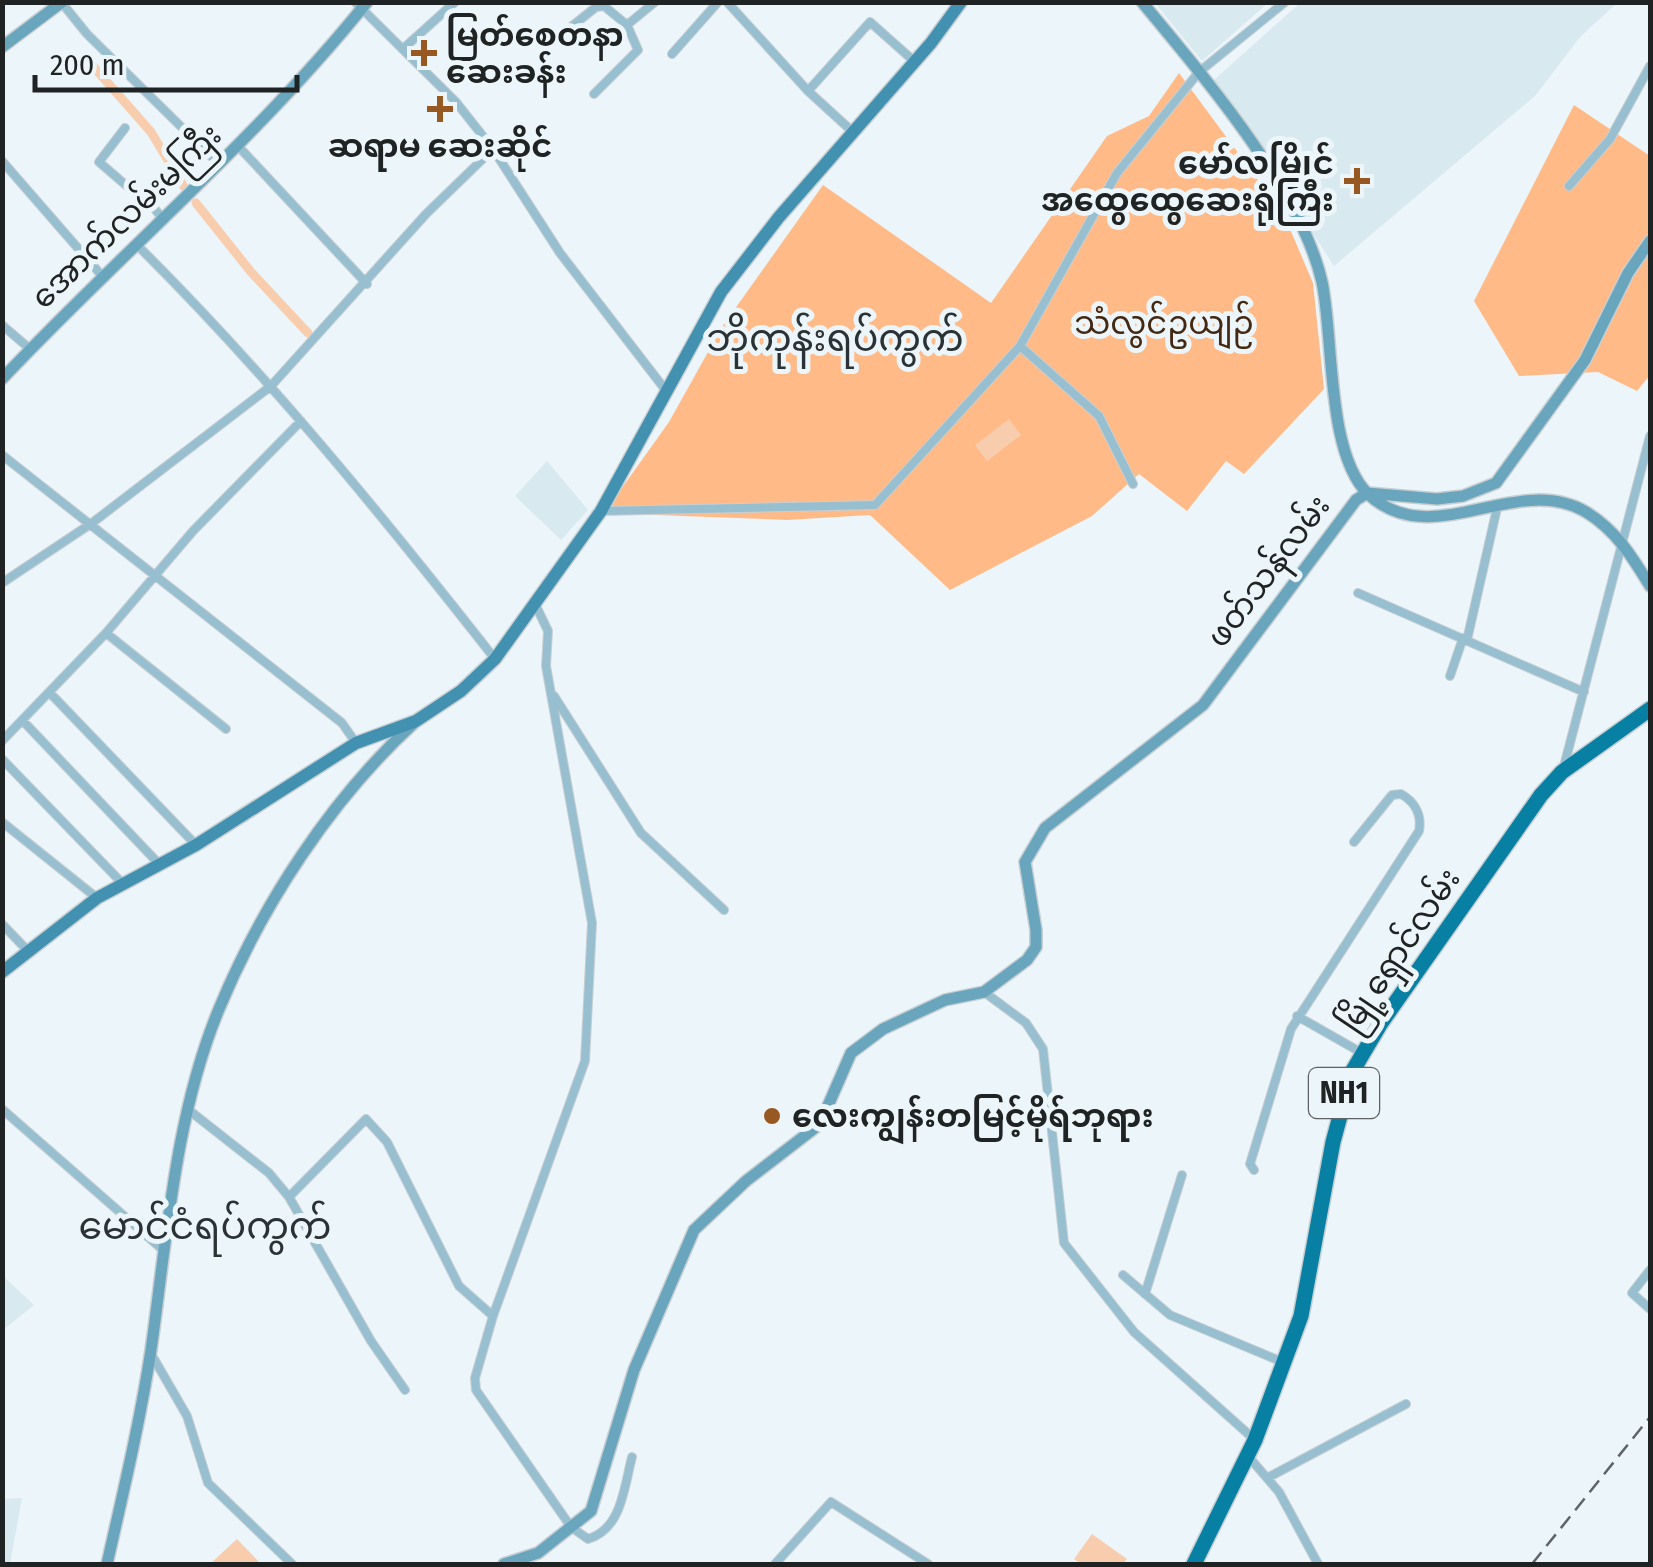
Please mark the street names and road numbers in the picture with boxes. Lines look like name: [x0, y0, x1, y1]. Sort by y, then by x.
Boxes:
street label: အောက်လမ်းမကြီး: [20, 113, 234, 321]
street label: ဖတ်သန်လမ်း: [1195, 485, 1343, 659]
street label: မြို့ရှောင်လမ်း: [1327, 859, 1474, 1043]
road number: NH1: [1309, 1068, 1379, 1118]

